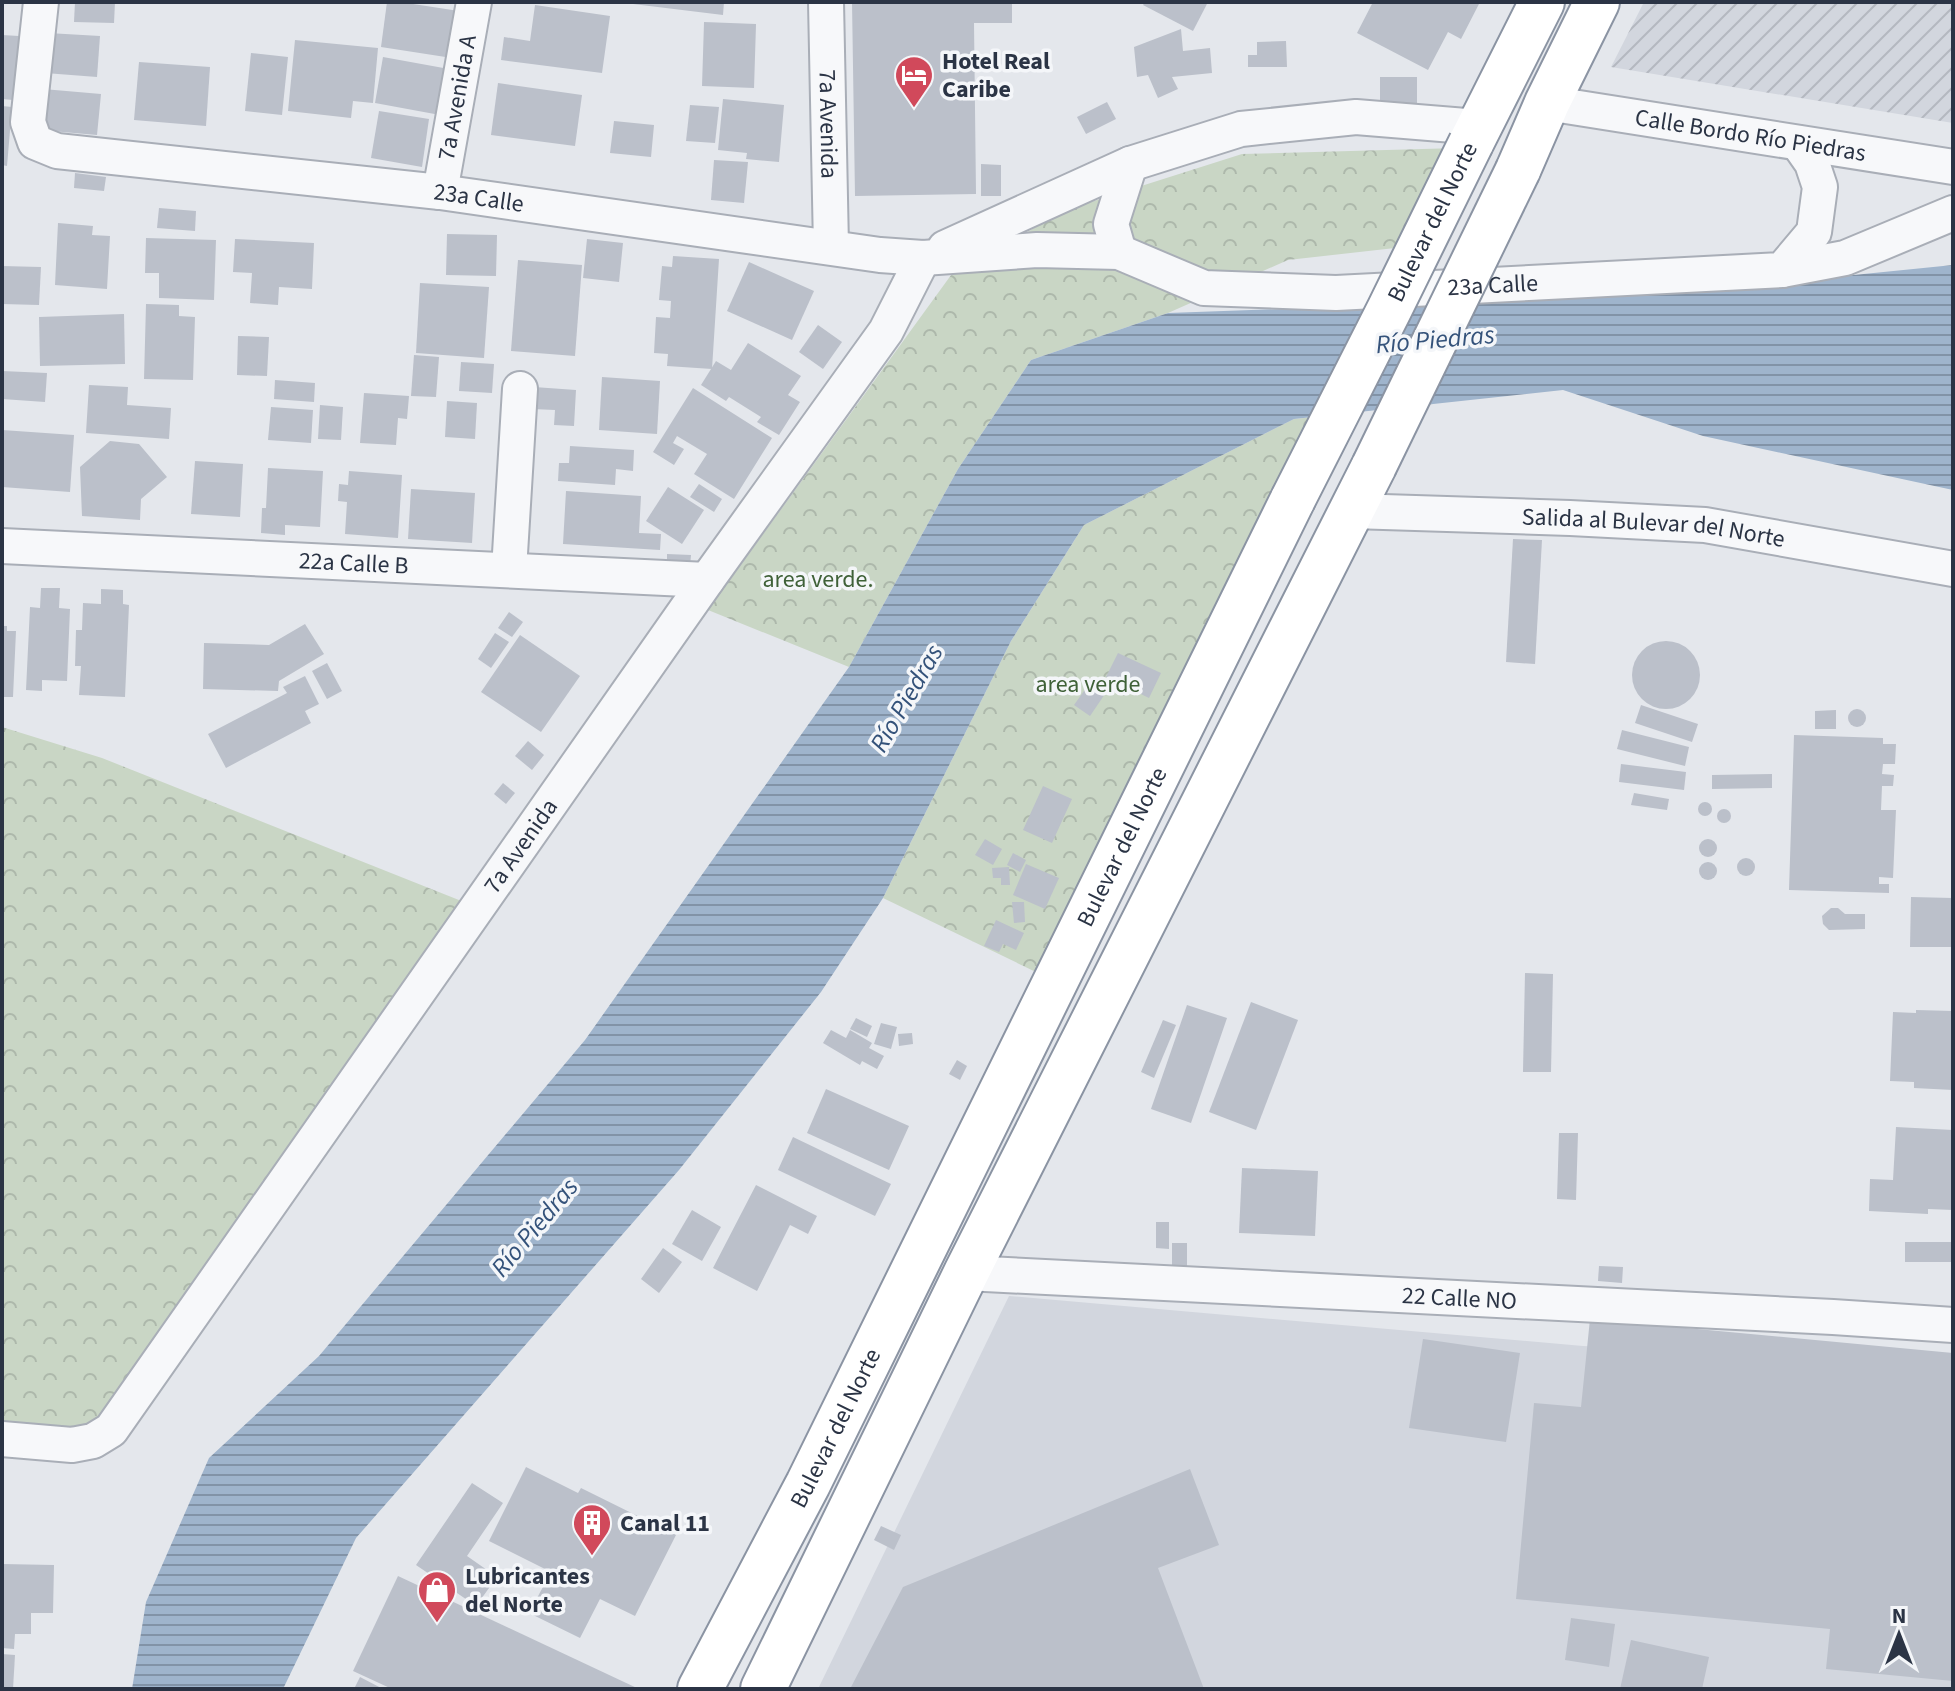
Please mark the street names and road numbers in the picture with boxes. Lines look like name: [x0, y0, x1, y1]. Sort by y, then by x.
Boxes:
street label: 7a Avenida A: [429, 32, 486, 163]
street label: 7a Avenida: [809, 69, 847, 179]
street label: Calle Bordo Río Piedras: [1632, 100, 1868, 171]
street label: Bulevar del Norte: [1379, 136, 1487, 308]
street label: 23a Calle: [432, 174, 526, 222]
street label: 23a Calle: [1446, 266, 1539, 305]
street label: Salida al Bulevar del Norte: [1521, 499, 1788, 557]
street label: 22a Calle B: [298, 543, 409, 584]
street label: Bulevar del Norte: [1068, 761, 1176, 933]
street label: 7a Avenida: [475, 792, 567, 901]
street label: 22 Calle NO: [1401, 1278, 1518, 1319]
street label: Bulevar del Norte: [781, 1343, 890, 1514]

